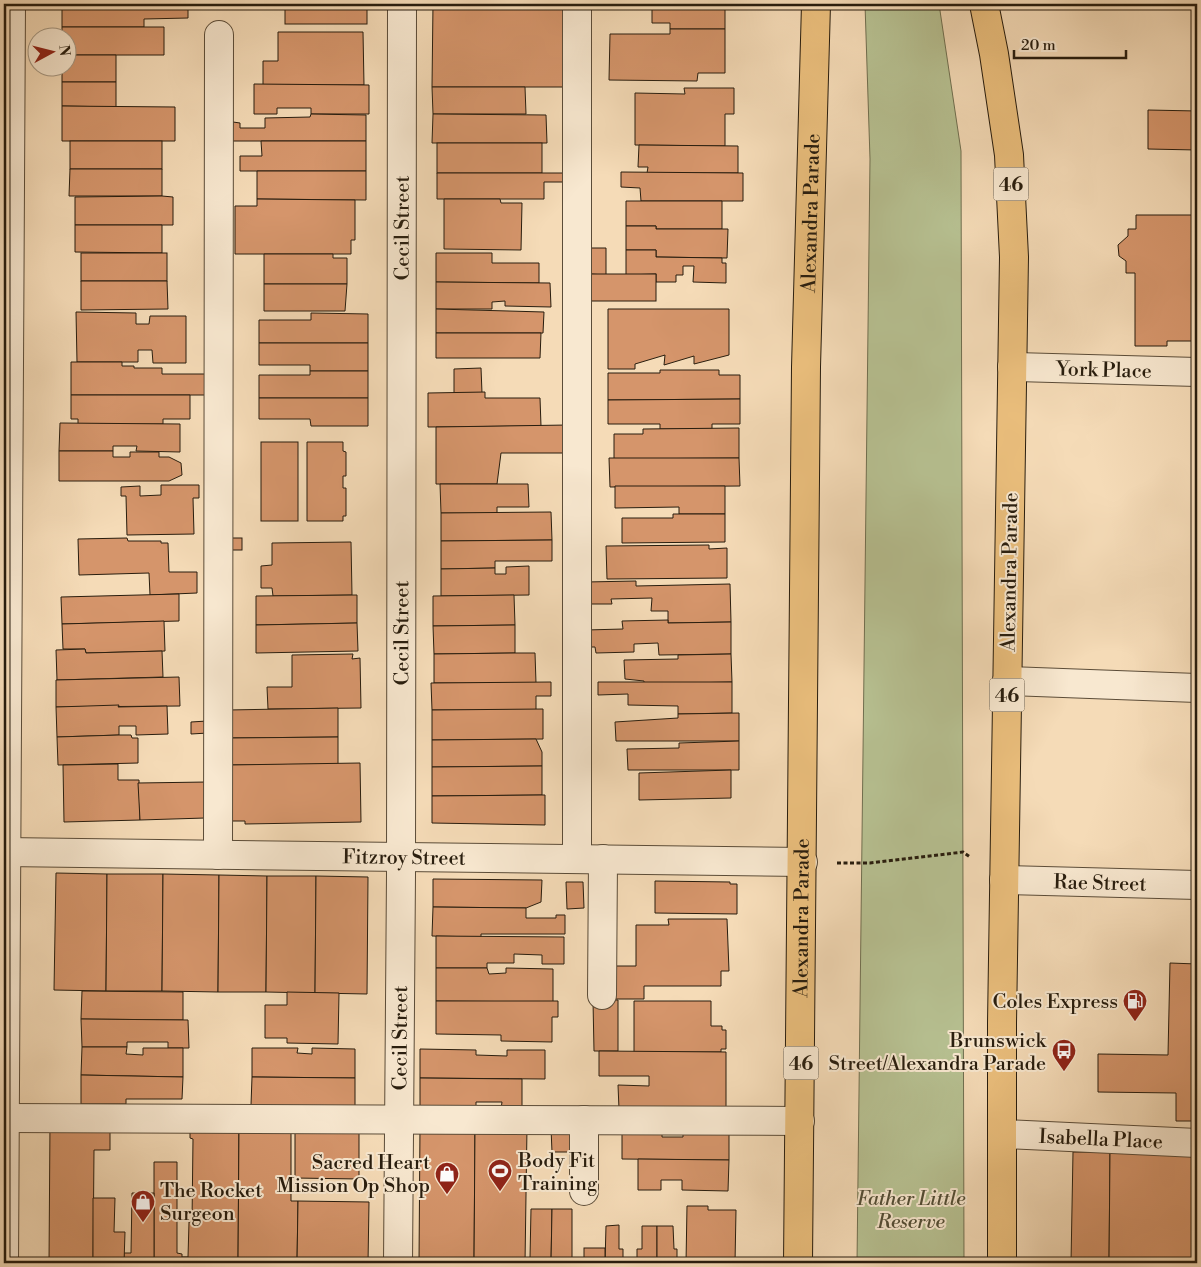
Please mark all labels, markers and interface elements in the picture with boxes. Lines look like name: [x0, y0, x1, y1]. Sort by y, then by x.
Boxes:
north arrow: [28, 28, 78, 78]
scale bar: [1014, 28, 1126, 60]
text: 20 m: [1021, 36, 1056, 55]
text: N: [54, 44, 74, 57]
street label: Alexandra Parade: [797, 133, 826, 294]
road number: 46: [994, 168, 1028, 200]
street label: Cecil Street: [391, 175, 416, 281]
street label: York Place: [1055, 357, 1152, 385]
street label: Alexandra Parade: [997, 492, 1024, 653]
street label: Cecil Street: [390, 580, 415, 686]
road number: 46: [990, 678, 1024, 712]
street label: Alexandra Parade: [789, 838, 816, 999]
street label: Fitzroy Street: [342, 845, 466, 872]
street label: Rae Street: [1053, 870, 1147, 898]
street label: Cecil Street: [388, 985, 414, 1091]
fuel station icon: Coles Express: [1122, 988, 1148, 1022]
place label: Coles Express: [993, 990, 1118, 1015]
place label: Brunswick Street/Alexandra Parade: [829, 1029, 1048, 1077]
bus stop icon: Brunswick Street/Alexandra Parade: [1051, 1038, 1077, 1072]
road number: 46: [784, 1046, 818, 1080]
street label: Isabella Place: [1038, 1125, 1163, 1155]
place label: Body Fit Training: [517, 1149, 598, 1197]
place label: Sacred Heart Mission Op Shop: [277, 1151, 430, 1199]
sports icon: Body Fit Training: [487, 1158, 513, 1192]
shop icon: Sacred Heart Mission Op Shop: [434, 1161, 460, 1195]
place label: The Rocket Surgeon: [160, 1179, 262, 1227]
park label: Father Little Reserve: [856, 1187, 966, 1235]
shop icon: The Rocket Surgeon: [130, 1189, 156, 1223]

